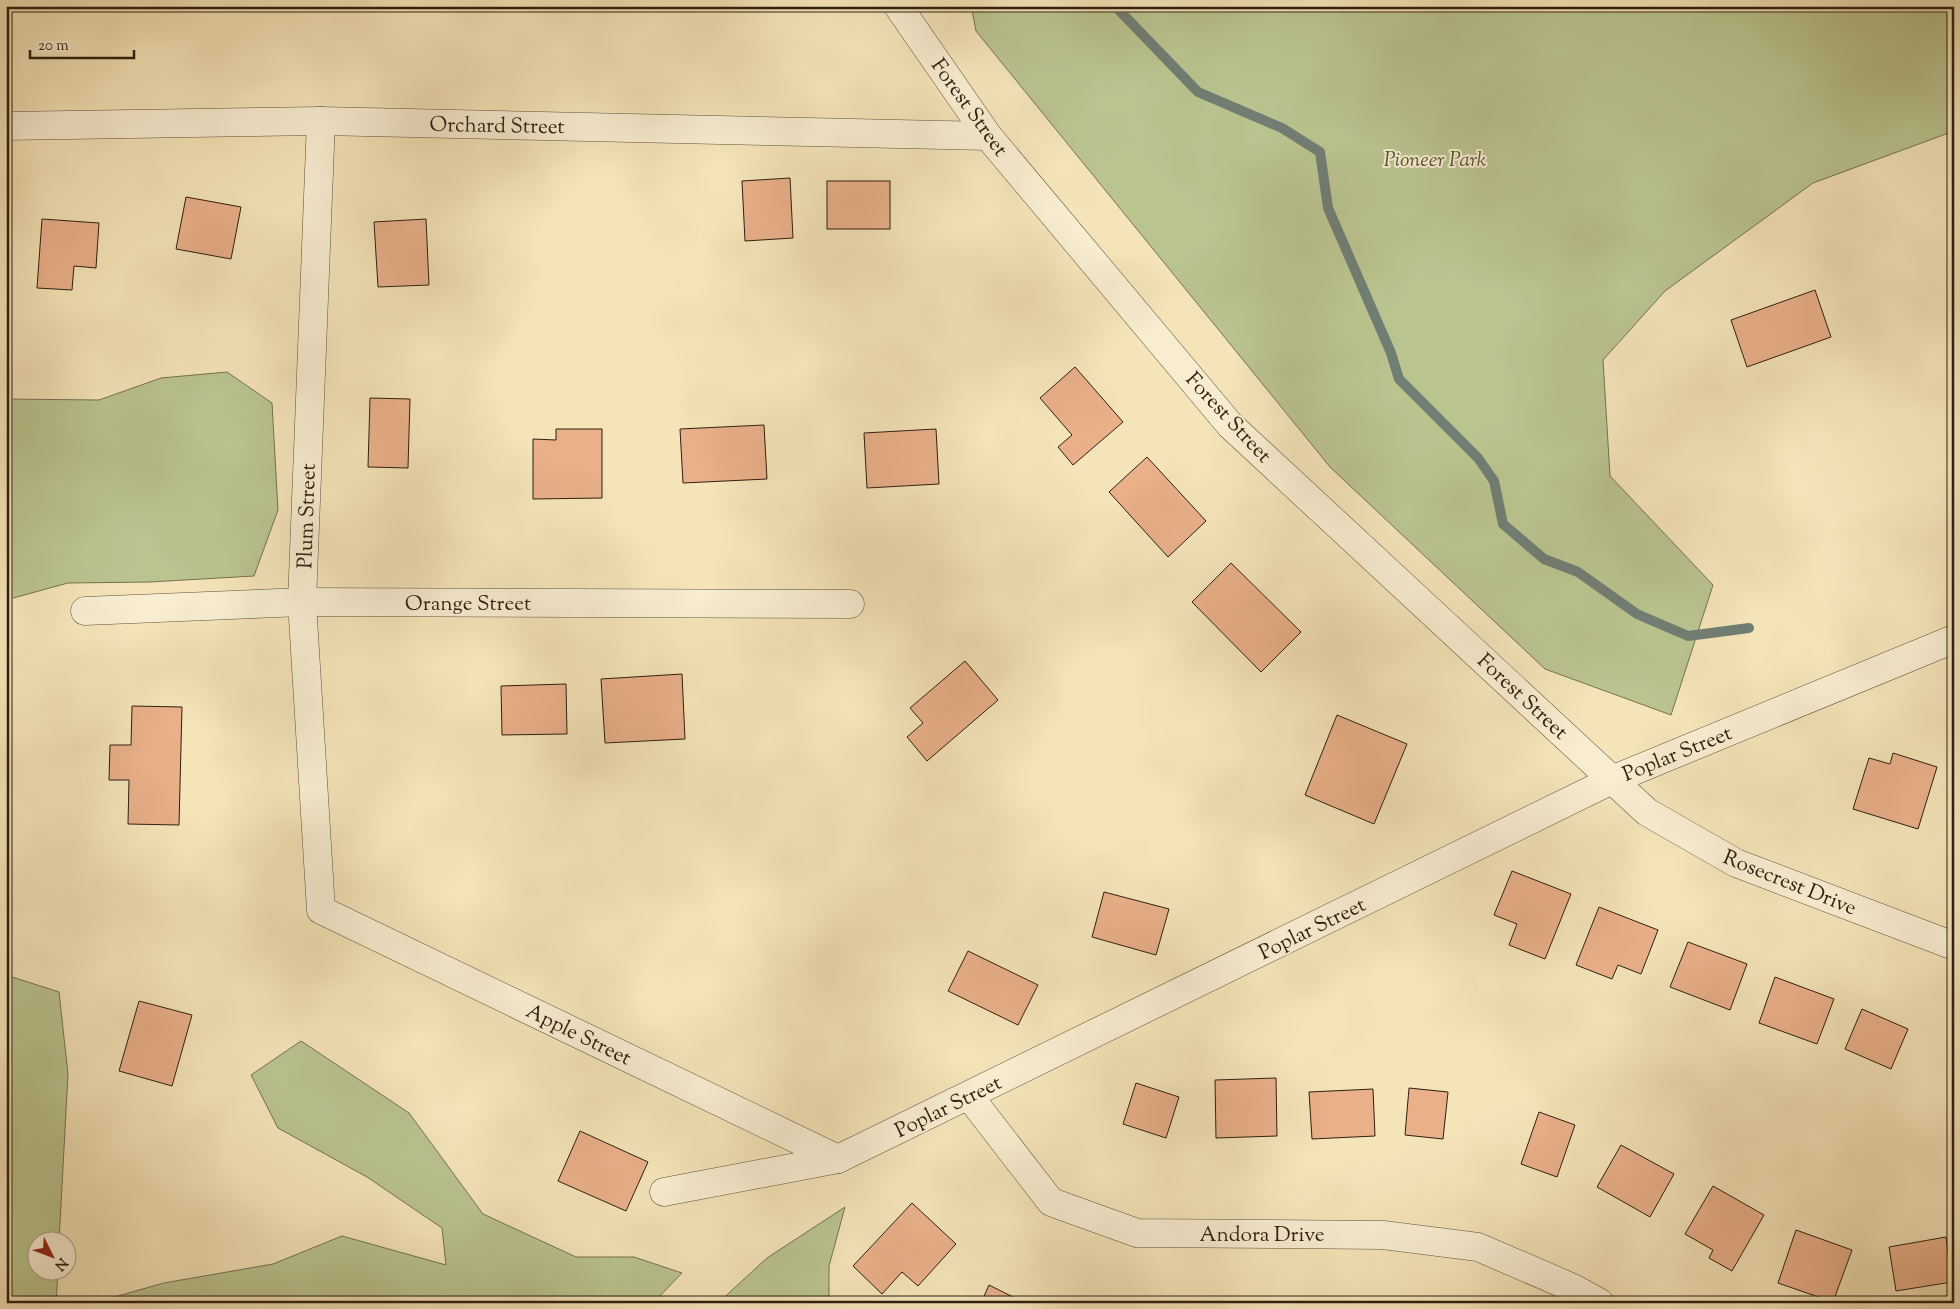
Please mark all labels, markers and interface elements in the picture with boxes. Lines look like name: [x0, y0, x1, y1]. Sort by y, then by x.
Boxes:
scale bar: [30, 28, 134, 60]
text: 20 m: [38, 36, 69, 57]
street label: Forest Street: [923, 53, 1014, 163]
street label: Orchard Street: [429, 111, 565, 143]
park label: Pioneer Park: [1384, 146, 1487, 176]
street label: Forest Street: [1177, 366, 1278, 471]
street label: Plum Street: [291, 463, 325, 569]
street label: Orange Street: [405, 590, 531, 620]
street label: Forest Street: [1469, 647, 1574, 748]
street label: Poplar Street: [1619, 719, 1737, 790]
street label: Rosecrest Drive: [1718, 843, 1861, 924]
street label: Poplar Street: [1254, 891, 1371, 969]
street label: Apple Street: [520, 997, 636, 1074]
street label: Poplar Street: [890, 1069, 1007, 1147]
street label: Andora Drive: [1200, 1221, 1324, 1251]
north arrow: [28, 1232, 78, 1282]
text: N: [49, 1253, 71, 1274]

